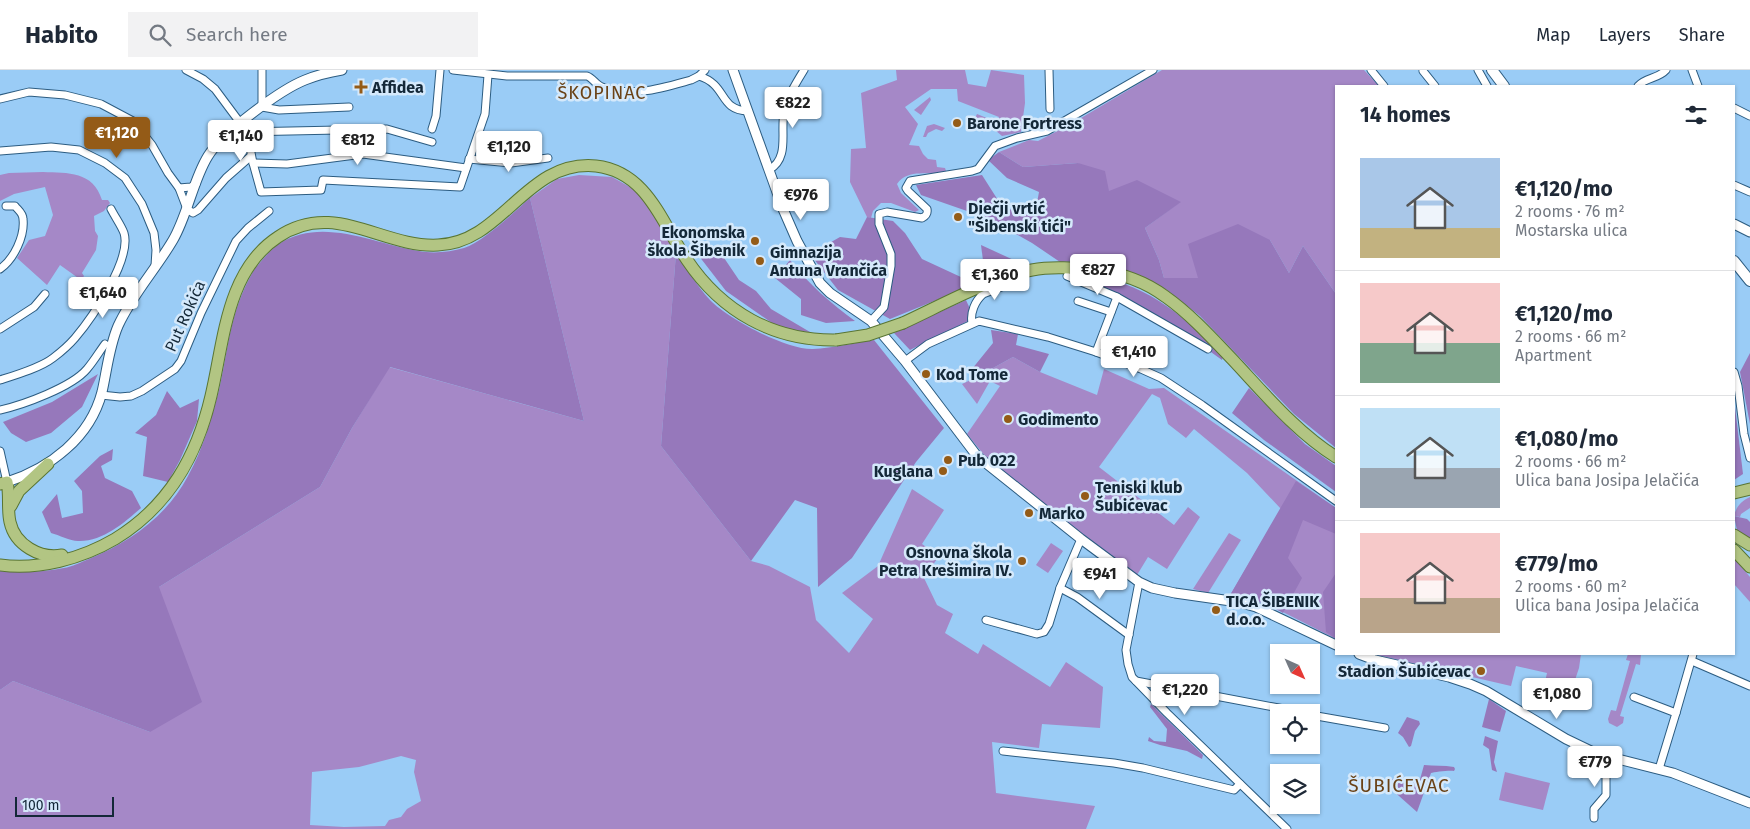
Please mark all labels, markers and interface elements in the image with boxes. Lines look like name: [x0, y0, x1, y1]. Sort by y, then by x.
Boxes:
search box: [128, 12, 478, 57]
text: Habito: [25, 21, 98, 49]
icon: search: [146, 21, 174, 49]
text: Search here: [186, 23, 288, 46]
text: Map: [1536, 24, 1571, 46]
text: Layers: [1599, 24, 1651, 46]
text: Share: [1679, 24, 1725, 46]
place label: Affidea: [371, 78, 424, 97]
marker: Affidea: [354, 80, 368, 94]
district label: ŠKOPINAC: [558, 82, 646, 104]
pin: €822: [763, 87, 823, 129]
text: €822: [776, 93, 810, 112]
icon: filters: [1682, 101, 1710, 129]
text: 14 homes: [1360, 102, 1450, 128]
place label: Barone Fortress: [967, 114, 1082, 133]
pin: €1,120: [76, 116, 158, 159]
marker: Barone Fortress: [951, 117, 963, 129]
pin: €1,140: [200, 119, 282, 162]
text: €1,120: [95, 123, 139, 142]
pin: €812: [328, 124, 388, 166]
text: €1,140: [219, 126, 263, 145]
text: €812: [341, 130, 375, 149]
pin: €1,120: [468, 131, 550, 173]
text: €1,120: [487, 137, 531, 156]
text: €1,120/mo: [1515, 176, 1613, 202]
pin: €976: [771, 178, 831, 221]
icon: home: [1400, 178, 1460, 238]
text: €976: [784, 185, 818, 204]
place label: Dječji vrtić "Šibenski tići": [968, 199, 1071, 236]
text: 2 rooms · 76 m²: [1515, 202, 1625, 221]
marker: Dječji vrtić "Šibenski tići": [952, 211, 964, 223]
text: Mostarska ulica: [1515, 221, 1628, 240]
place label: Ekonomska škola Šibenik: [647, 223, 745, 260]
marker: Ekonomska škola Šibenik: [749, 235, 761, 247]
place label: Gimnazija Antuna Vrančića: [769, 243, 887, 280]
pin: €827: [1068, 254, 1128, 296]
marker: Gimnazija Antuna Vrančića: [754, 255, 766, 267]
pin: €1,360: [954, 258, 1036, 301]
text: €827: [1081, 260, 1115, 279]
text: €1,360: [971, 265, 1019, 284]
pin: €1,640: [62, 276, 144, 319]
street label: Put Rokića: [161, 277, 209, 355]
text: €1,640: [79, 283, 127, 302]
text: €1,120/mo: [1515, 301, 1613, 327]
icon: home: [1400, 303, 1460, 363]
text: 2 rooms · 66 m²: [1515, 327, 1626, 346]
pin: €1,410: [1093, 336, 1175, 378]
text: €1,410: [1112, 342, 1156, 361]
text: Apartment: [1515, 346, 1592, 365]
place label: Kod Tome: [936, 365, 1008, 384]
marker: Kod Tome: [920, 368, 932, 380]
place label: Godimento: [1018, 410, 1099, 429]
marker: Godimento: [1002, 413, 1014, 425]
text: €1,080/mo: [1515, 426, 1618, 452]
icon: home: [1400, 428, 1460, 488]
place label: Pub 022: [958, 451, 1015, 470]
text: 2 rooms · 66 m²: [1515, 452, 1626, 471]
marker: Pub 022: [942, 454, 954, 466]
place label: Kuglana: [874, 462, 933, 481]
marker: Kuglana: [937, 465, 949, 477]
text: Ulica bana Josipa Jelačića: [1515, 471, 1699, 490]
place label: Teniski klub Šubićevac: [1095, 478, 1183, 515]
marker: Teniski klub Šubićevac: [1079, 490, 1091, 502]
place label: Marko: [1039, 504, 1085, 523]
marker: Marko: [1023, 507, 1035, 519]
place label: Osnovna škola Petra Krešimira IV.: [879, 543, 1012, 580]
text: €779/mo: [1515, 551, 1598, 577]
icon: home: [1400, 553, 1460, 613]
marker: Osnovna škola Petra Krešimira IV.: [1016, 555, 1028, 567]
pin: €941: [1070, 558, 1130, 600]
text: €941: [1083, 564, 1117, 583]
text: 2 rooms · 60 m²: [1515, 577, 1627, 596]
place label: TICA ŠIBENIK d.o.o.: [1226, 591, 1320, 629]
text: Ulica bana Josipa Jelačića: [1515, 596, 1699, 615]
marker: TICA ŠIBENIK d.o.o.: [1210, 604, 1222, 616]
north arrow: [1270, 644, 1320, 694]
map controls: [1270, 644, 1320, 814]
place label: Stadion Šubićevac: [1338, 661, 1471, 681]
marker: Stadion Šubićevac: [1475, 665, 1487, 677]
pin: €1,220: [1144, 674, 1226, 716]
pin: €1,080: [1516, 678, 1598, 720]
text: €1,220: [1162, 680, 1208, 699]
text: €1,080: [1533, 684, 1581, 703]
button: locate: [1270, 704, 1320, 754]
pin: €779: [1565, 746, 1625, 788]
text: €779: [1578, 752, 1612, 771]
button: layers: [1270, 764, 1320, 814]
district label: ŠUBIĆEVAC: [1348, 774, 1450, 797]
scale bar: [15, 794, 114, 817]
text: 100 m: [22, 797, 59, 814]

